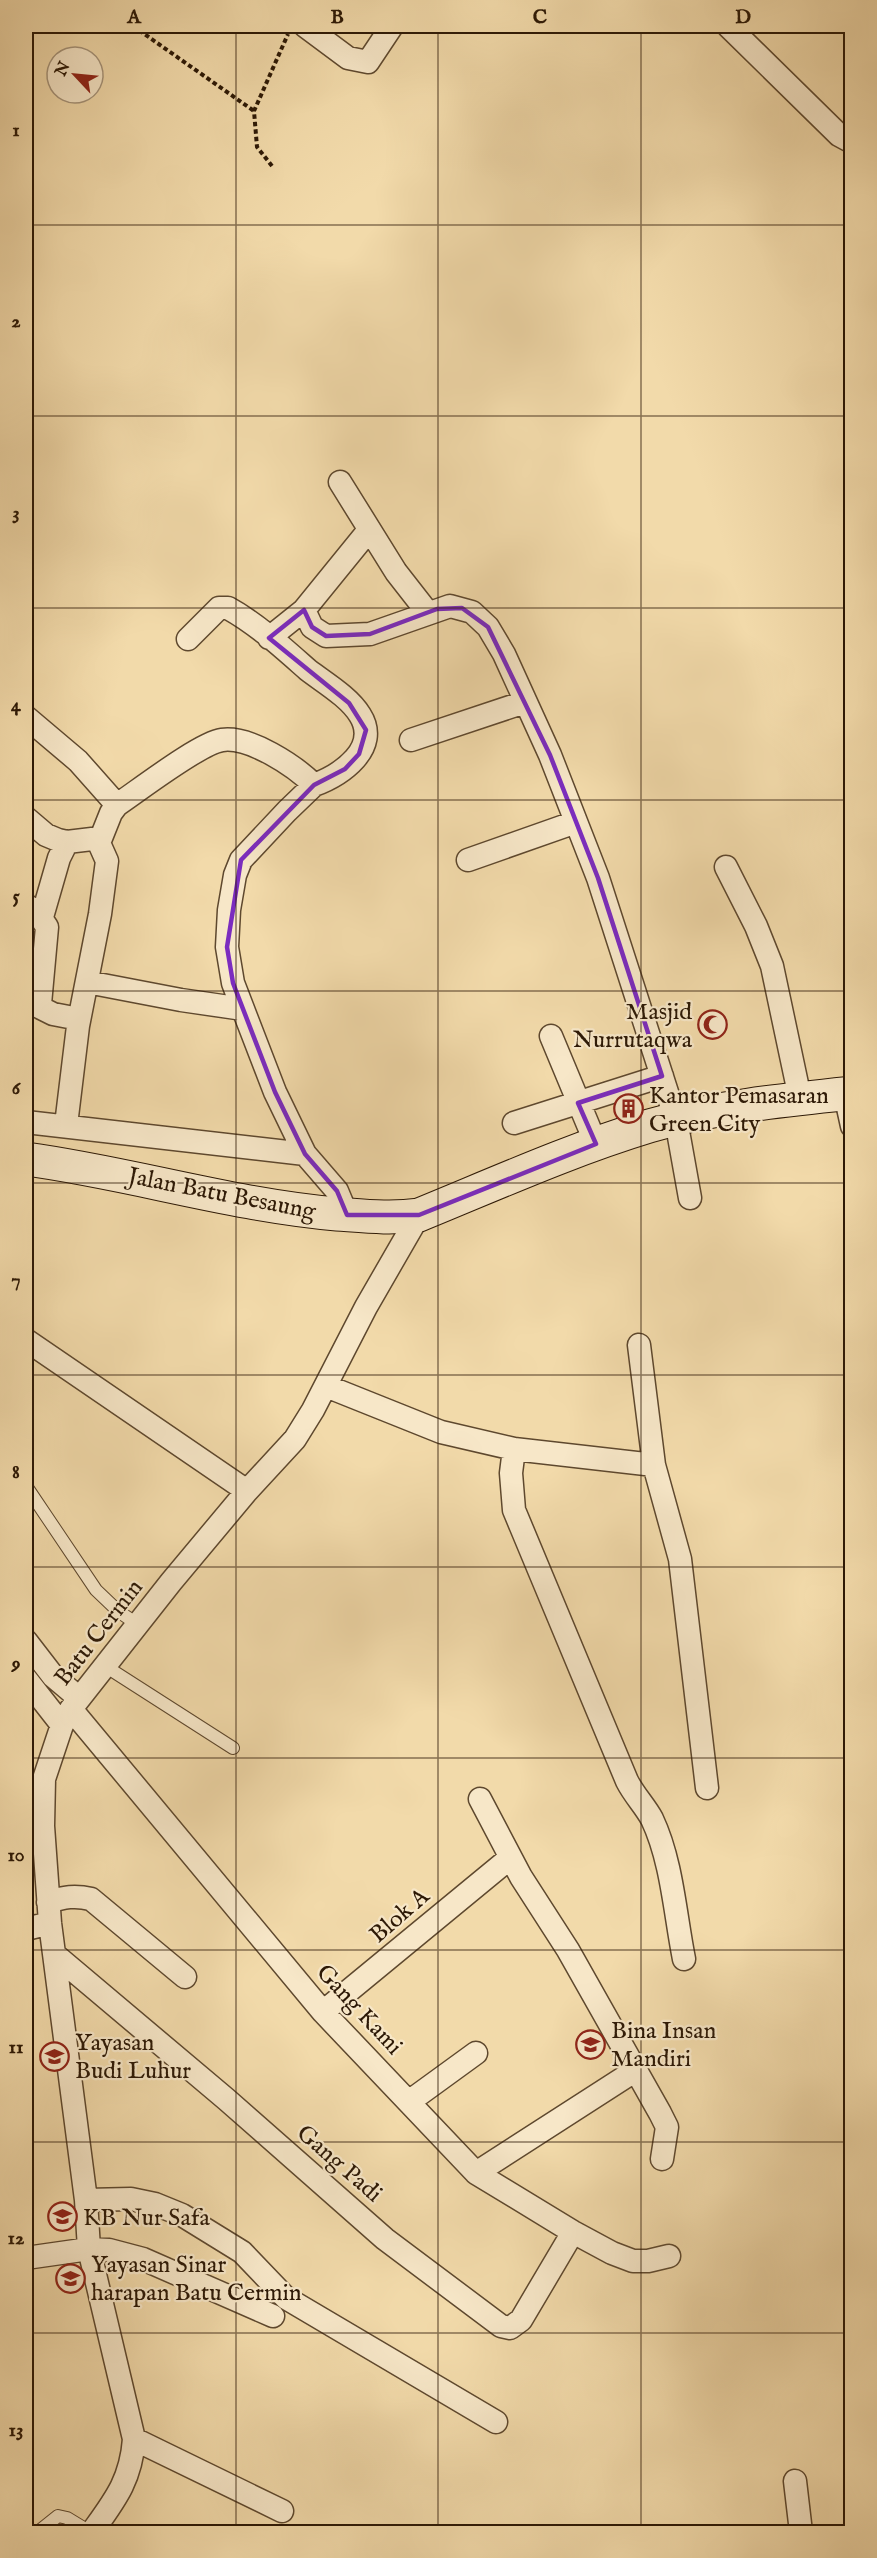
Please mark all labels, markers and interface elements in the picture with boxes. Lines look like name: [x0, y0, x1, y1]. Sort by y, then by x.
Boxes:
text: A: [126, 5, 142, 30]
text: B: [330, 5, 344, 30]
text: C: [533, 5, 547, 30]
text: D: [735, 5, 751, 30]
north arrow: [45, 45, 105, 105]
text: N: [51, 59, 75, 81]
text: 1: [12, 118, 20, 143]
text: 2: [11, 309, 21, 334]
text: 3: [12, 501, 20, 526]
text: 4: [11, 693, 22, 718]
text: 5: [12, 884, 20, 909]
place label: Masjid Nurrutaqwa: [573, 997, 693, 1056]
mosque icon: Masjid Nurrutaqwa: [697, 1009, 729, 1041]
text: 6: [12, 1076, 22, 1101]
place label: Kantor Pemasaran Green City: [649, 1081, 829, 1140]
building icon: Kantor Pemasaran Green City: [612, 1093, 644, 1125]
street label: Jalan Batu Besaung: [122, 1160, 319, 1228]
text: 7: [11, 1268, 21, 1293]
text: 8: [12, 1460, 20, 1485]
street label: Batu Cermin: [48, 1573, 151, 1692]
text: 9: [11, 1651, 21, 1676]
text: 10: [7, 1843, 25, 1868]
street label: Blok A: [364, 1881, 437, 1951]
street label: Gang Kami: [309, 1958, 409, 2062]
place label: Bina Insan Mandiri: [611, 2016, 717, 2075]
place label: Yayasan Budi Luhur: [75, 2028, 191, 2087]
school or university icon: Bina Insan Mandiri: [574, 2028, 606, 2060]
text: 11: [9, 2035, 23, 2060]
school or university icon: Yayasan Budi Luhur: [38, 2040, 70, 2072]
street label: Gang Padi: [290, 2118, 388, 2210]
school or university icon: KB Nur Safa: [46, 2201, 78, 2233]
place label: KB Nur Safa: [83, 2203, 210, 2234]
text: 12: [8, 2226, 25, 2251]
place label: Yayasan Sinar harapan Batu Cermin: [91, 2250, 302, 2309]
school or university icon: Yayasan Sinar harapan Batu Cermin: [54, 2262, 86, 2294]
text: 13: [9, 2418, 23, 2443]

